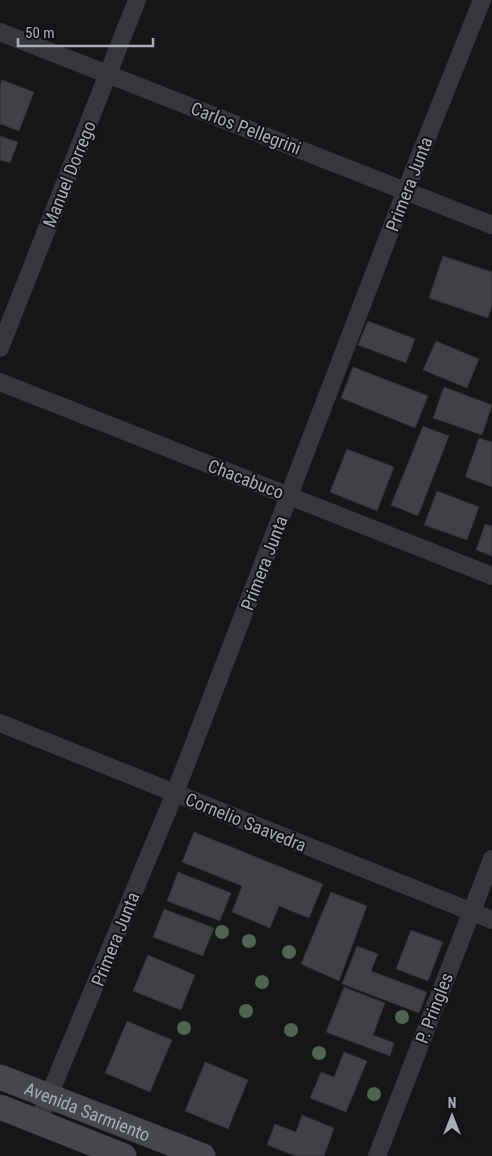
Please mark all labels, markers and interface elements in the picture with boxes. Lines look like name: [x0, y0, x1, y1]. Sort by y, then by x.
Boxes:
scale bar: [18, 15, 152, 47]
text: 50 m: [25, 24, 55, 42]
street label: Carlos Pellegrini: [188, 97, 304, 159]
street label: Manuel Dorrego: [38, 118, 100, 230]
street label: Primera Junta: [381, 134, 437, 234]
street label: Chacabuco: [205, 455, 287, 503]
street label: Primera Junta: [236, 513, 292, 613]
street label: Cornelio Saavedra: [183, 788, 309, 856]
street label: Primera Junta: [87, 889, 143, 989]
street label: P. Pringles: [411, 970, 457, 1046]
street label: Avenida Sarmiento: [22, 1077, 153, 1145]
north arrow: [427, 1091, 477, 1141]
text: N: [448, 1095, 456, 1111]

